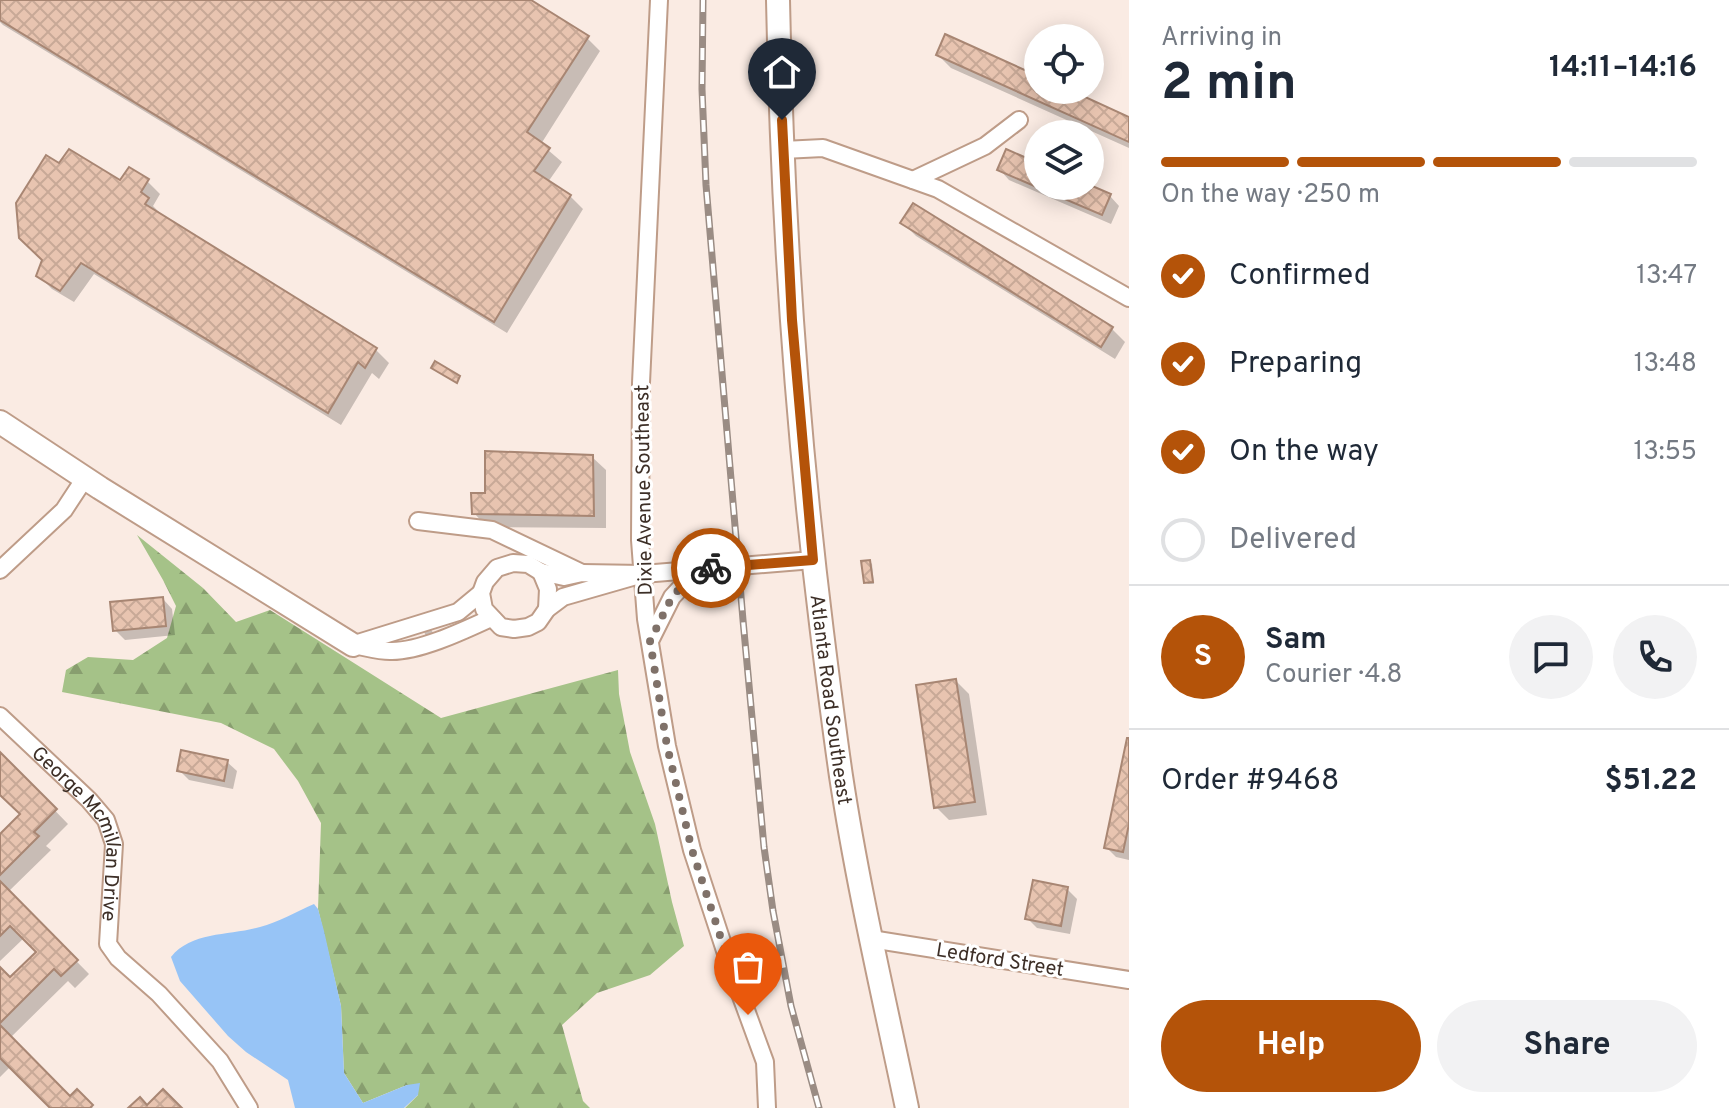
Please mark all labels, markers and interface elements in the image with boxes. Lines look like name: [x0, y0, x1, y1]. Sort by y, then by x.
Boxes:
text: Arriving in: [1161, 22, 1282, 55]
map controls: [1024, 24, 1104, 200]
button: locate: [1024, 24, 1104, 104]
pin: [748, 38, 816, 120]
icon: home: [760, 50, 804, 94]
text: 14:11–14:16: [1549, 50, 1697, 87]
text: 2 min: [1161, 52, 1297, 118]
button: layers: [1024, 120, 1104, 200]
text: On the way · 250 m: [1161, 179, 1380, 212]
icon: check: [1161, 254, 1205, 298]
text: Confirmed: [1229, 258, 1371, 295]
text: 13:47: [1636, 260, 1697, 293]
icon: check: [1161, 342, 1205, 386]
text: Preparing: [1229, 346, 1362, 383]
text: 13:48: [1634, 348, 1697, 381]
street label: Dixie Avenue Southeast: [630, 384, 660, 596]
icon: check: [1161, 430, 1205, 474]
text: On the way: [1229, 434, 1379, 471]
text: 13:55: [1634, 436, 1697, 469]
text: Delivered: [1229, 522, 1357, 559]
courier: [671, 528, 751, 608]
icon: bike: [689, 546, 733, 590]
street label: Atlanta Road Southeast: [803, 593, 856, 807]
button: chat: [1509, 615, 1593, 699]
button: phone: [1613, 615, 1697, 699]
text: Sam: [1265, 622, 1327, 659]
text: S: [1194, 639, 1212, 676]
text: Courier · 4.8: [1265, 659, 1402, 692]
street label: George Mcmillan Drive: [25, 741, 125, 922]
text: Order #9468: [1161, 763, 1339, 800]
text: $51.22: [1604, 763, 1697, 800]
pin: [714, 933, 782, 1015]
street label: Ledford Street: [934, 938, 1065, 984]
icon: bag: [726, 945, 770, 989]
button: Help: [1161, 1000, 1421, 1092]
button: Share: [1437, 1000, 1697, 1092]

